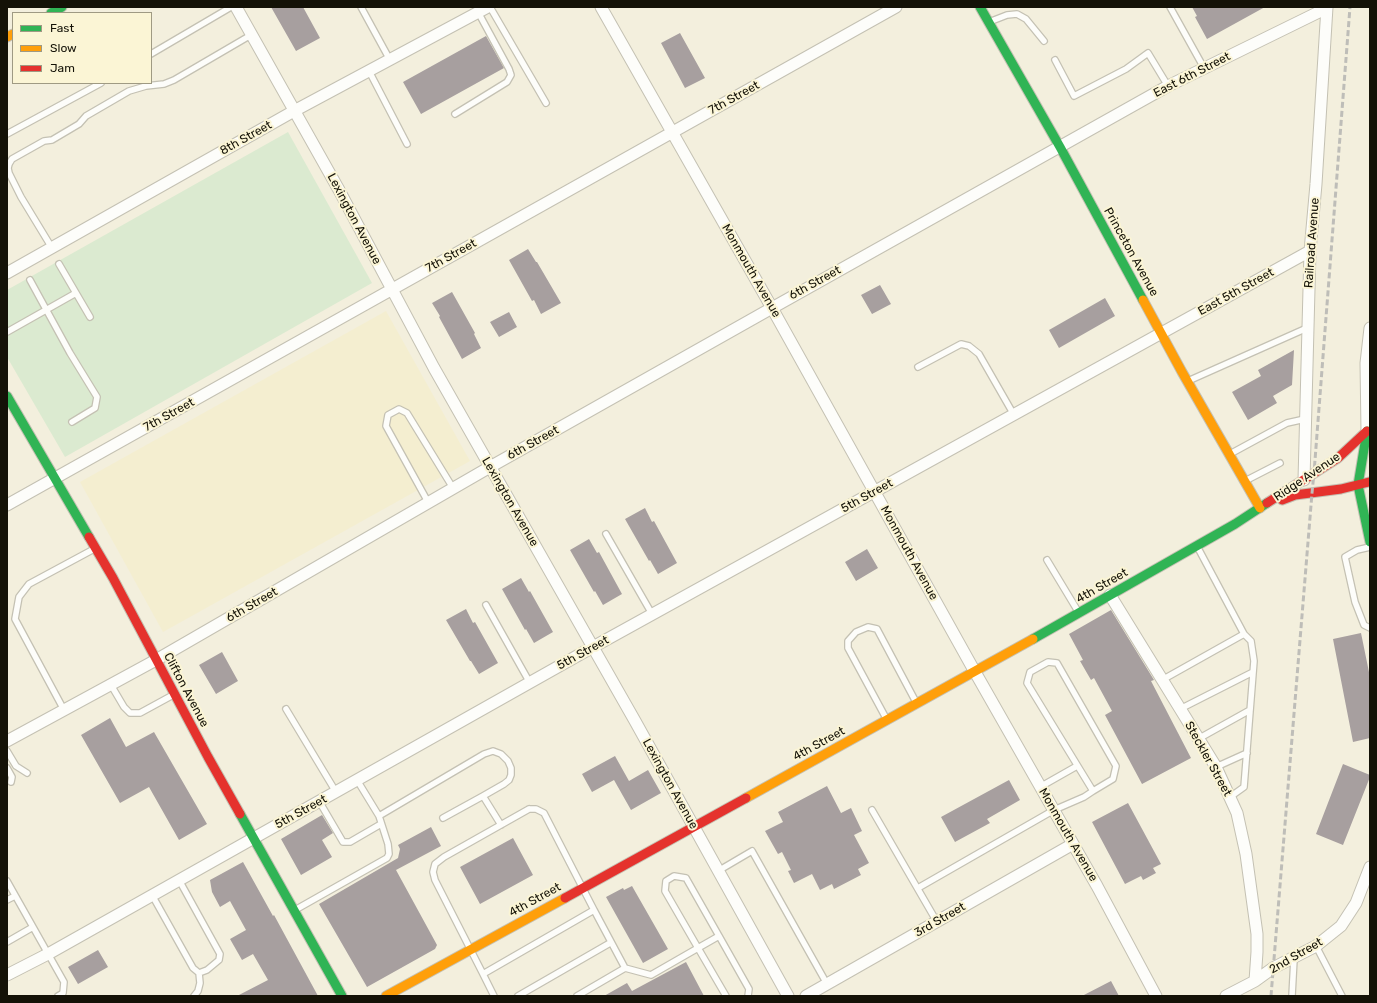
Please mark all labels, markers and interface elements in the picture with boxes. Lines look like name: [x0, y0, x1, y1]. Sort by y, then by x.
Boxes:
legend: [12, 12, 152, 84]
text: Fast: [50, 21, 74, 35]
text: Slow: [50, 41, 77, 55]
street label: East 6th Street: [1151, 49, 1233, 101]
text: Jam: [50, 61, 75, 75]
street label: 7th Street: [706, 78, 762, 118]
street label: 8th Street: [217, 118, 275, 158]
street label: Lexington Avenue: [324, 171, 384, 267]
street label: Railroad Avenue: [1302, 197, 1322, 289]
street label: Princeton Avenue: [1101, 205, 1161, 299]
street label: Monmouth Avenue: [718, 222, 784, 320]
street label: 7th Street: [423, 236, 479, 276]
street label: 6th Street: [787, 263, 843, 303]
street label: East 5th Street: [1196, 265, 1276, 319]
street label: 7th Street: [141, 395, 197, 435]
street label: 6th Street: [505, 423, 561, 463]
street label: Ridge Avenue: [1271, 450, 1343, 504]
street label: Lexington Avenue: [479, 455, 541, 549]
street label: 5th Street: [839, 476, 895, 516]
street label: Monmouth Avenue: [877, 503, 941, 603]
street label: 4th Street: [1074, 565, 1130, 607]
street label: 6th Street: [224, 585, 280, 625]
street label: 5th Street: [555, 633, 611, 673]
street label: Clifton Avenue: [160, 650, 212, 730]
street label: Steckler Street: [1181, 719, 1235, 799]
street label: 4th Street: [791, 724, 847, 764]
street label: Lexington Avenue: [639, 736, 701, 832]
street label: Monmouth Avenue: [1035, 786, 1101, 884]
street label: 5th Street: [273, 792, 329, 832]
street label: 4th Street: [507, 880, 563, 920]
street label: 3rd Street: [912, 900, 968, 940]
street label: 2nd Street: [1267, 935, 1325, 977]

